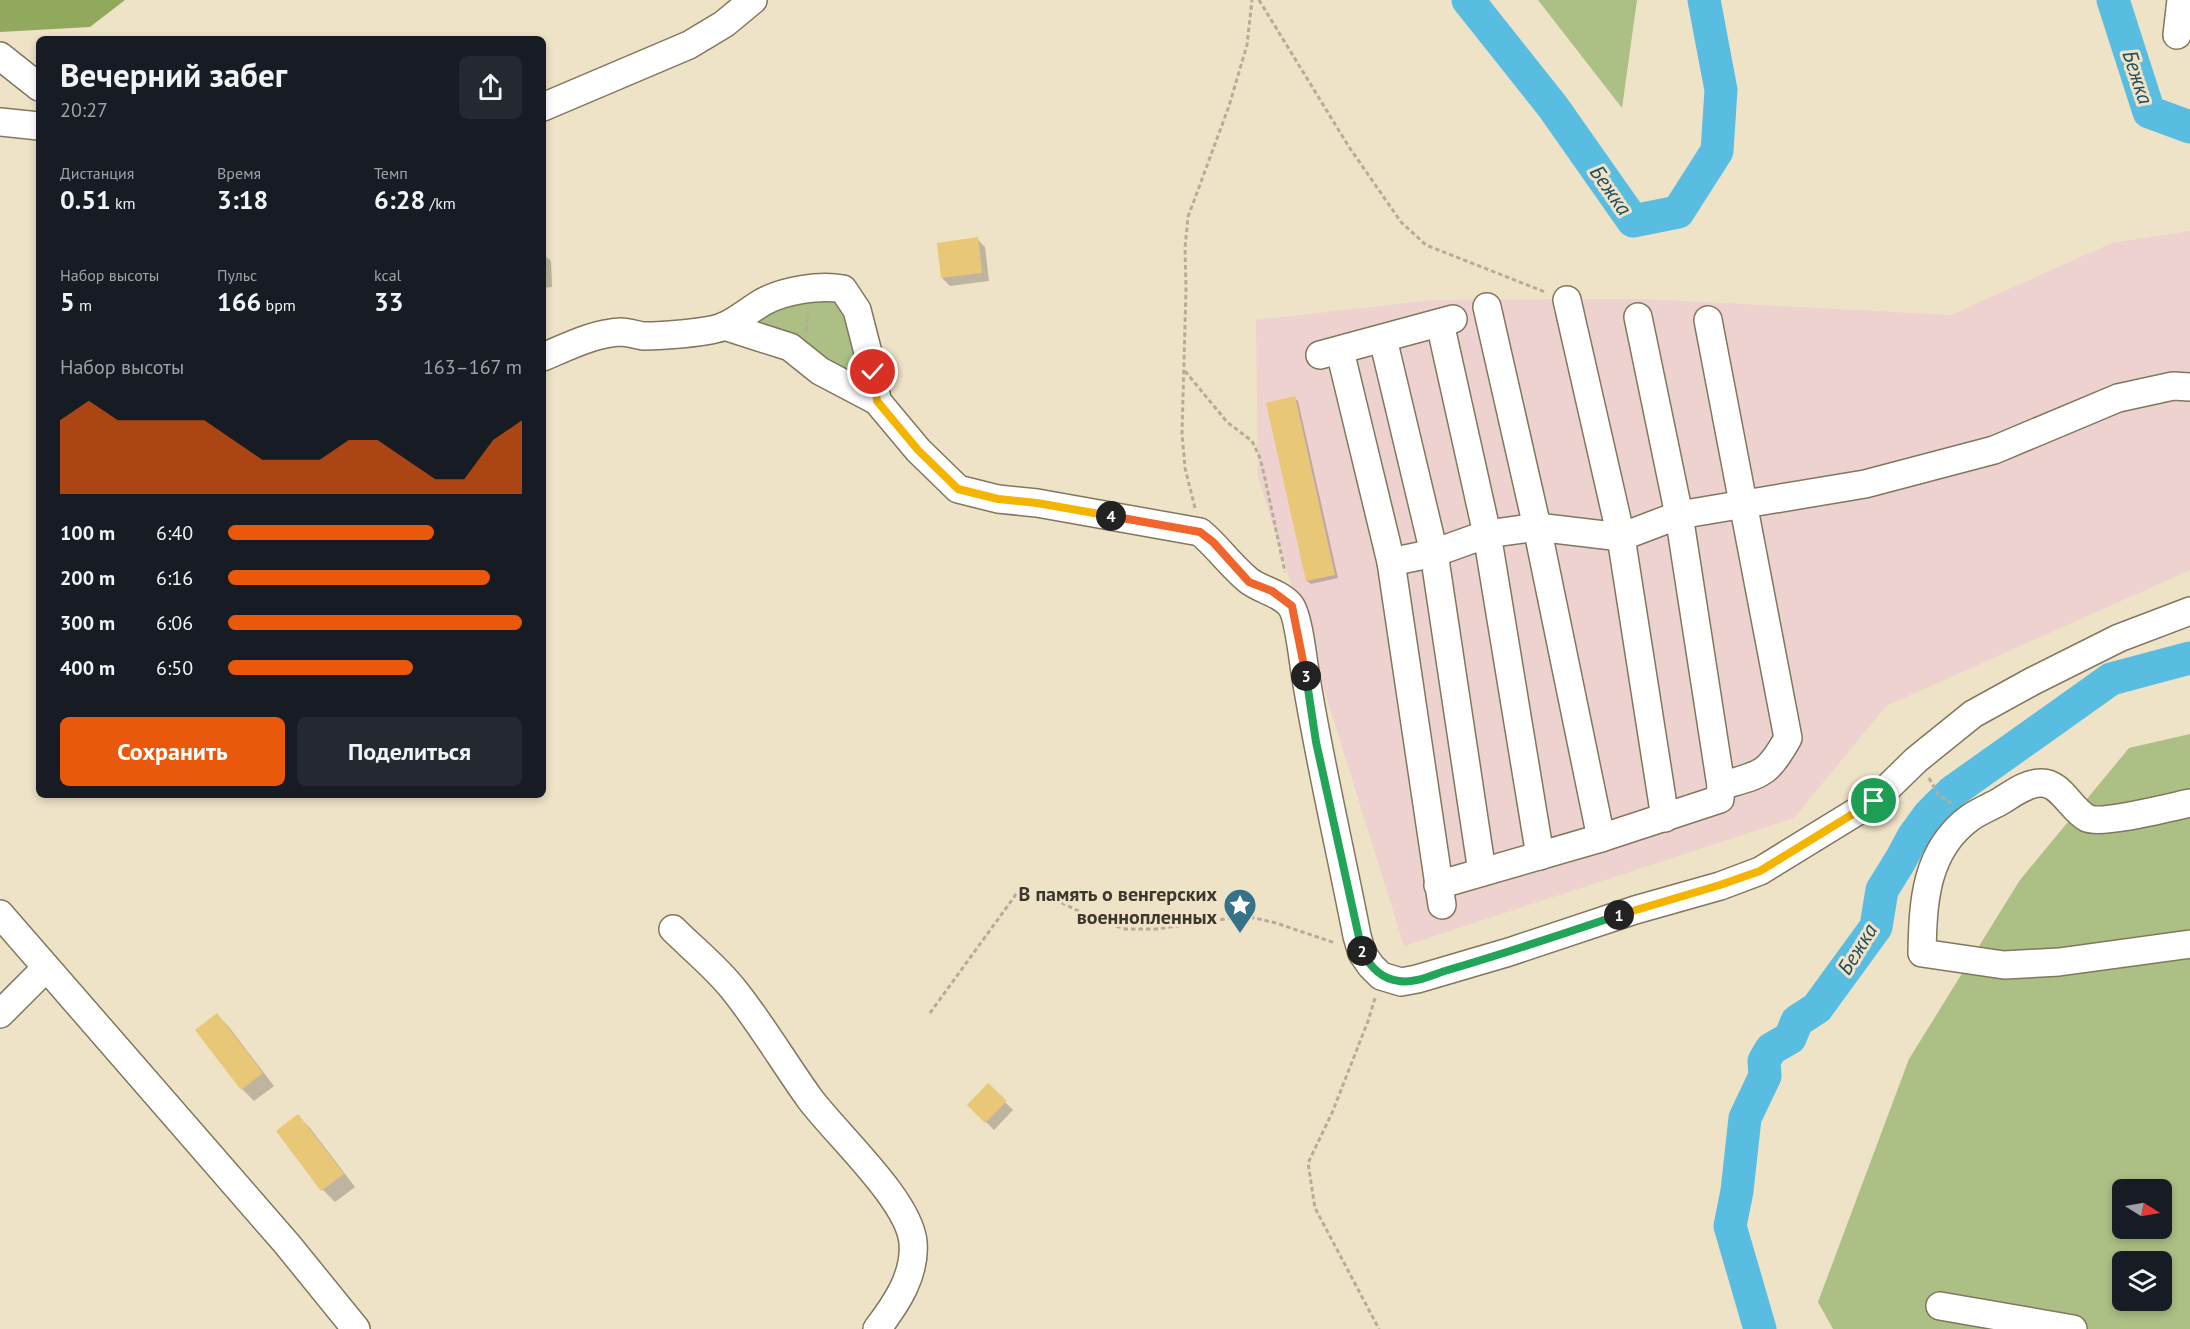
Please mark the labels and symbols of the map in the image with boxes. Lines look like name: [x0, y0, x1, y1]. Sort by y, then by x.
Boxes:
water label: Бежка: [2117, 47, 2160, 108]
water label: Бежка: [1584, 160, 1638, 221]
pin: [847, 346, 898, 397]
pin: 4: [1096, 501, 1126, 531]
pin: 3: [1291, 661, 1321, 691]
pin: [1848, 775, 1899, 826]
place label: В память о венгерских военнопленных: [1019, 881, 1217, 930]
place icon: В память о венгерских военнопленных: [1222, 887, 1258, 934]
pin: 1: [1604, 900, 1634, 930]
water label: Бежка: [1831, 918, 1883, 979]
pin: 2: [1347, 936, 1377, 966]
north arrow: [2112, 1179, 2172, 1239]

